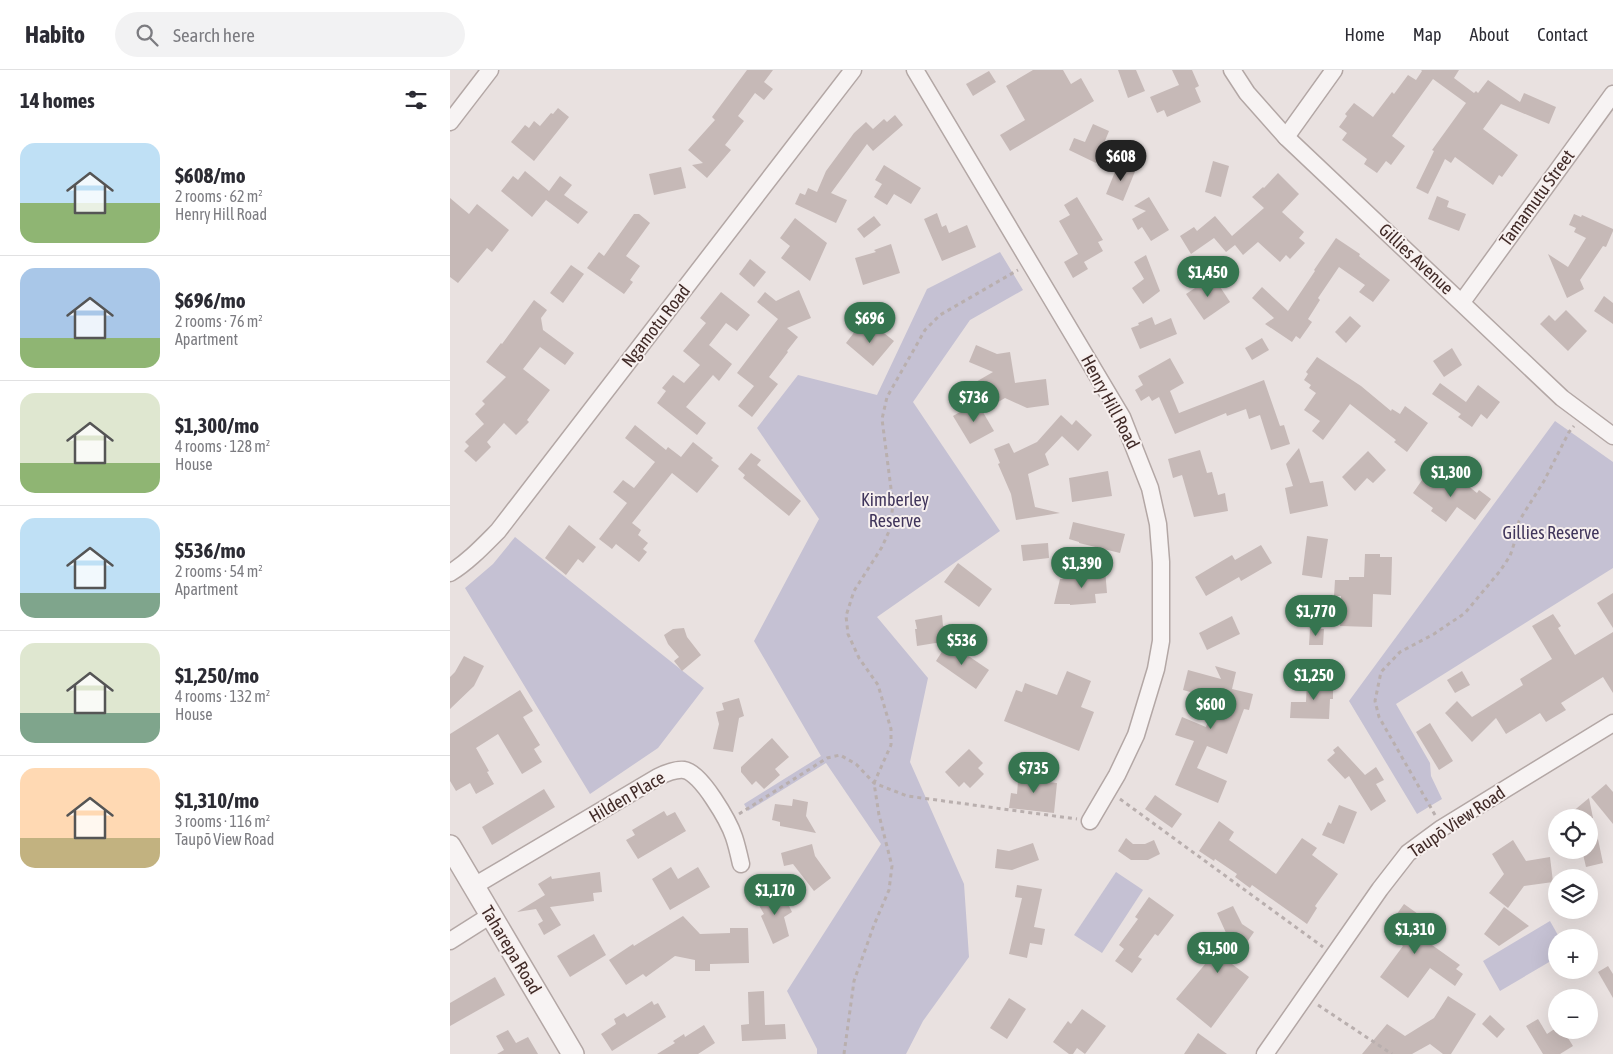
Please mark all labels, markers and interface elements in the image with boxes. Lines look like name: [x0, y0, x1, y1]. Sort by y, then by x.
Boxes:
search box: [115, 12, 465, 57]
text: Habito: [25, 21, 85, 48]
icon: search: [133, 21, 161, 49]
text: Search here: [173, 24, 255, 46]
text: Home: [1345, 24, 1385, 45]
text: Map: [1413, 24, 1442, 45]
text: About: [1470, 24, 1509, 45]
text: Contact: [1537, 24, 1588, 45]
icon: filters: [402, 86, 430, 114]
text: 14 homes: [20, 88, 95, 112]
pin: $608: [1091, 140, 1151, 182]
street label: Tamamutu Street: [1495, 145, 1579, 250]
text: $608: [1106, 147, 1136, 165]
icon: home: [60, 163, 120, 223]
text: $608/mo: [175, 163, 246, 187]
text: 2 rooms · 62 m²: [175, 187, 263, 205]
text: Henry Hill Road: [175, 205, 267, 223]
street label: Gillies Avenue: [1375, 219, 1458, 298]
pin: $1,450: [1167, 256, 1249, 298]
text: $1,450: [1188, 263, 1228, 281]
street label: Ngamotu Road: [617, 280, 694, 371]
icon: home: [60, 288, 120, 348]
text: $696/mo: [175, 288, 246, 312]
pin: $696: [840, 302, 900, 344]
text: $696: [855, 309, 885, 327]
text: 2 rooms · 76 m²: [175, 312, 263, 330]
text: Apartment: [175, 330, 238, 348]
street label: Henry Hill Road: [1077, 351, 1144, 452]
pin: $736: [944, 380, 1004, 423]
text: $736: [959, 388, 989, 406]
icon: home: [60, 413, 120, 473]
text: $1,300/mo: [175, 413, 259, 437]
text: 4 rooms · 128 m²: [175, 437, 270, 455]
text: House: [175, 455, 212, 473]
pin: $1,300: [1410, 456, 1492, 498]
text: $1,300: [1431, 463, 1471, 481]
park label: Kimberley Reserve: [861, 489, 929, 531]
park label: Gillies Reserve: [1503, 522, 1599, 543]
icon: home: [60, 538, 120, 598]
text: $536/mo: [175, 538, 246, 562]
pin: $1,390: [1041, 546, 1123, 589]
text: $1,390: [1062, 554, 1102, 572]
text: 2 rooms · 54 m²: [175, 562, 263, 580]
text: Apartment: [175, 580, 238, 598]
pin: $1,770: [1275, 594, 1357, 637]
text: $1,770: [1296, 602, 1336, 620]
pin: $536: [932, 624, 992, 666]
text: $536: [947, 631, 977, 649]
pin: $1,250: [1273, 658, 1355, 701]
icon: home: [60, 663, 120, 723]
text: $1,250/mo: [175, 663, 259, 687]
text: $1,250: [1294, 666, 1334, 684]
text: 4 rooms · 132 m²: [175, 687, 270, 705]
pin: $600: [1181, 688, 1241, 730]
text: $600: [1196, 695, 1226, 713]
text: House: [175, 705, 212, 723]
pin: $735: [1004, 752, 1064, 794]
text: $735: [1019, 759, 1049, 777]
street label: Hilden Place: [585, 767, 668, 827]
street label: Taupō View Road: [1405, 782, 1509, 862]
icon: home: [60, 788, 120, 848]
text: $1,310/mo: [175, 788, 259, 812]
map controls: [1548, 809, 1598, 1039]
button: locate: [1548, 809, 1598, 859]
text: 3 rooms · 116 m²: [175, 812, 270, 830]
text: Taupō View Road: [175, 830, 274, 848]
button: layers: [1548, 869, 1598, 919]
pin: $1,170: [734, 874, 816, 916]
text: $1,170: [755, 881, 795, 899]
street label: Taharepa Road: [477, 902, 546, 998]
pin: $1,310: [1374, 912, 1456, 955]
text: $1,310: [1395, 920, 1435, 938]
button: +: [1548, 929, 1598, 979]
pin: $1,500: [1177, 932, 1259, 974]
text: $1,500: [1198, 939, 1238, 957]
button: −: [1548, 989, 1598, 1039]

